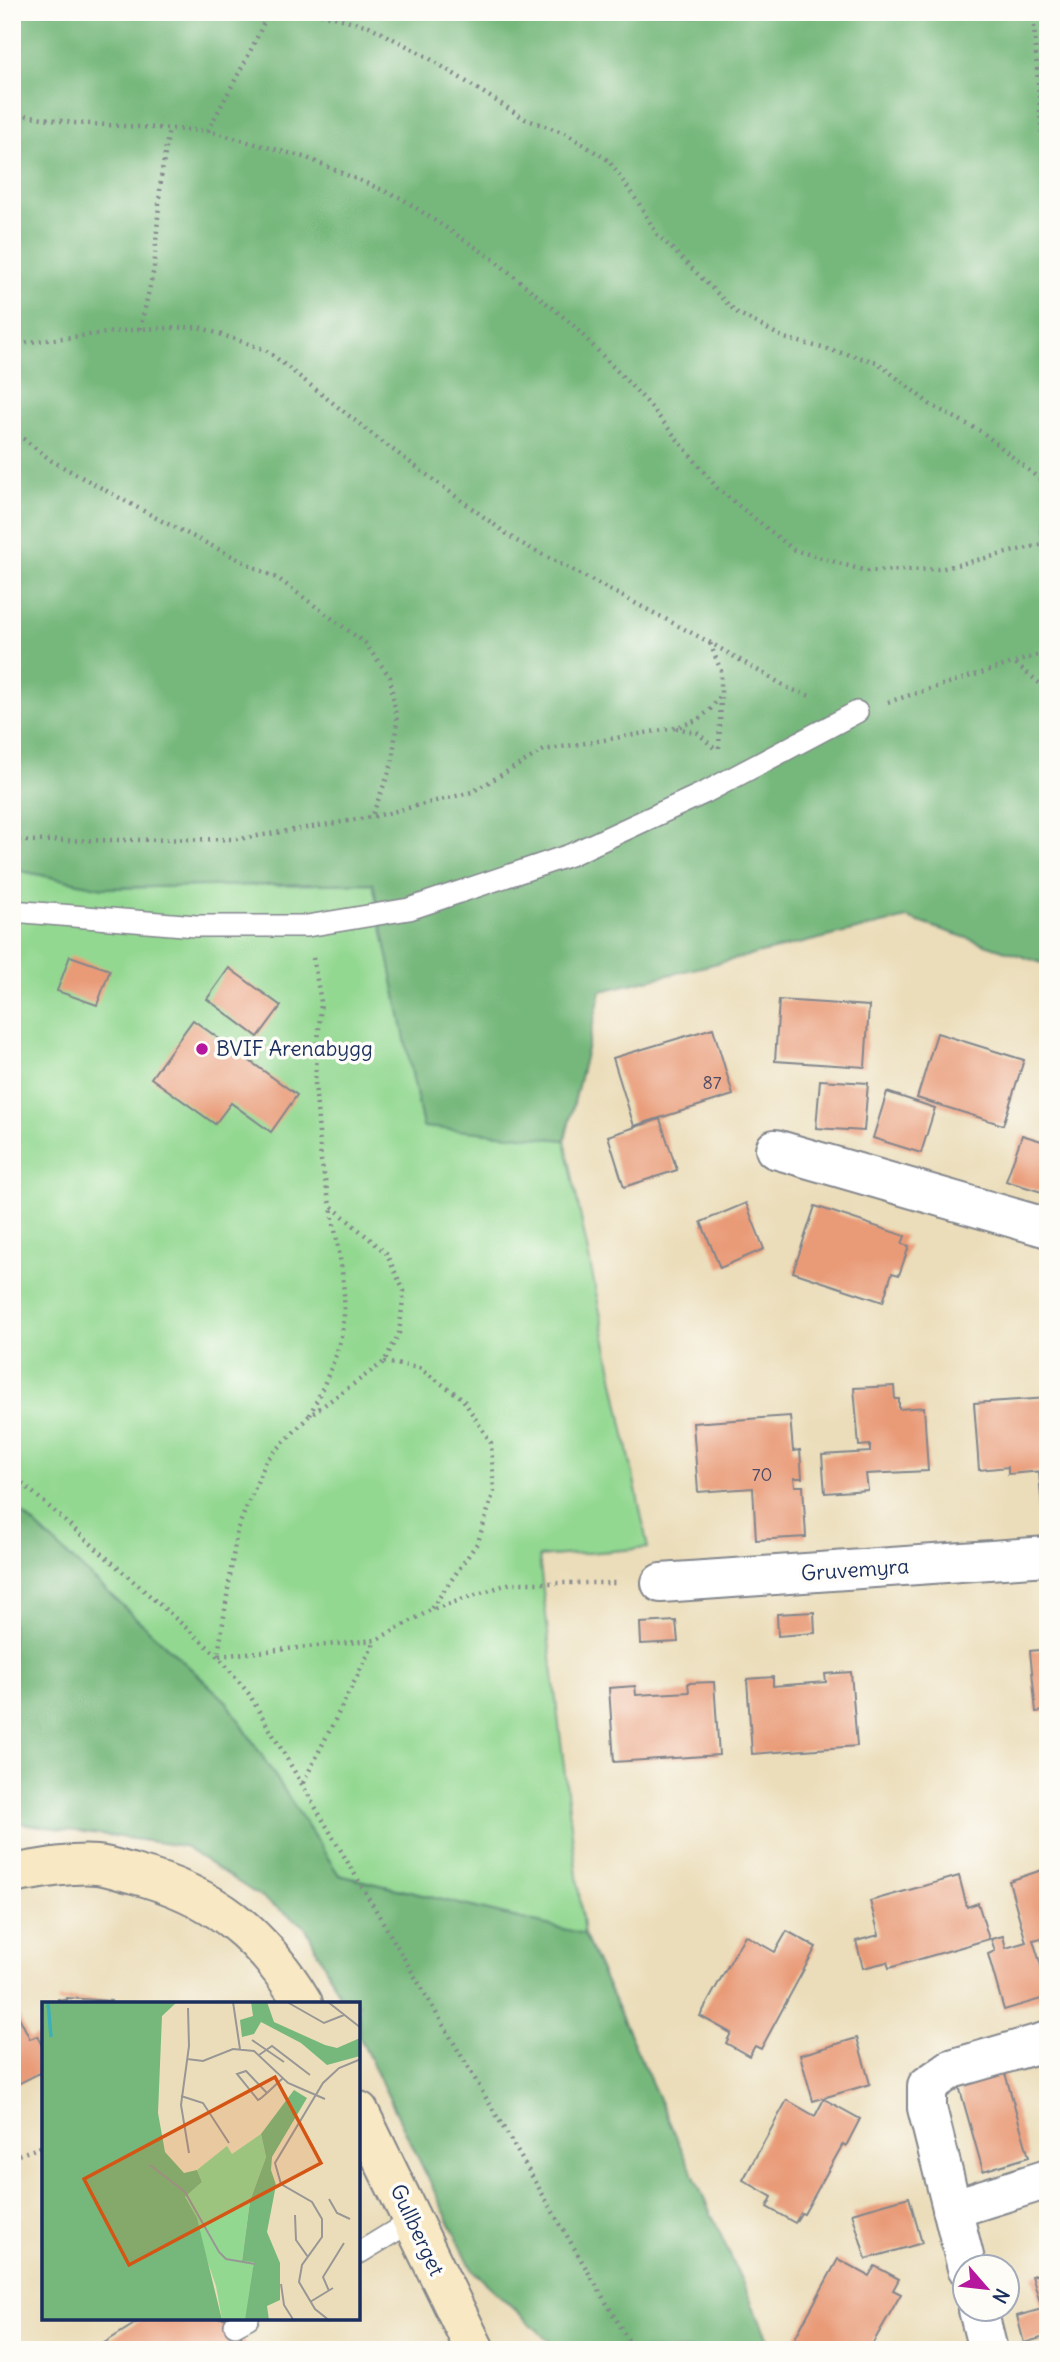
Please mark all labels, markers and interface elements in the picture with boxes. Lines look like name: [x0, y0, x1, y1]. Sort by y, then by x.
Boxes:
place label: BVIF Arenabygg: [216, 1035, 373, 1062]
marker: BVIF Arenabygg: [194, 1041, 210, 1057]
house number: 87: [702, 1071, 722, 1094]
house number: 70: [752, 1463, 772, 1486]
street label: Gruvemyra: [800, 1552, 910, 1587]
inset map: [42, 2002, 360, 2320]
street label: Gullberget: [384, 2180, 450, 2280]
north arrow: [951, 2254, 1021, 2324]
text: N: [987, 2285, 1015, 2307]

